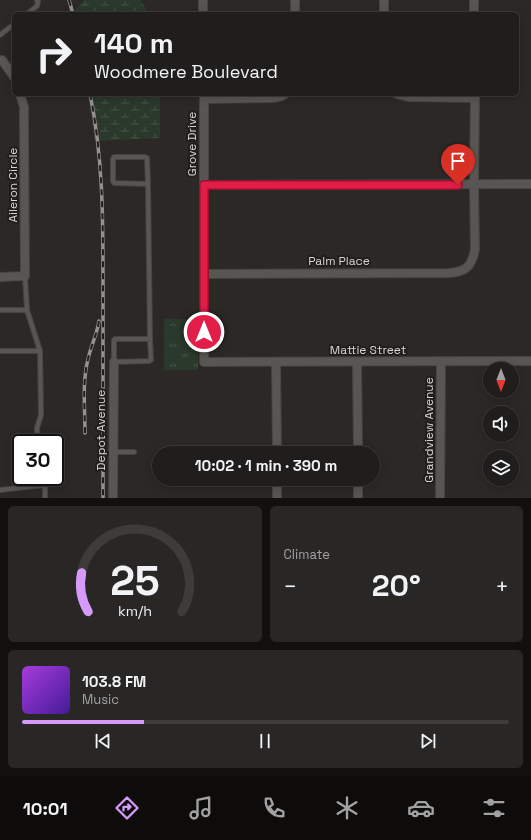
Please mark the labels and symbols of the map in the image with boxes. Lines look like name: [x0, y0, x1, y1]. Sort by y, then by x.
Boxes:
street label: Grove Drive: [184, 112, 200, 176]
pin: [441, 144, 475, 185]
street label: Aileron Circle: [5, 148, 21, 222]
street label: Palm Place: [308, 253, 370, 269]
position arrow: [183, 311, 225, 353]
street label: Mattie Street: [330, 342, 406, 358]
north arrow: [483, 362, 519, 398]
street label: Grandview Avenue: [421, 377, 437, 483]
street label: Depot Avenue: [93, 390, 109, 470]
speed limit sign: 30: [12, 434, 64, 486]

